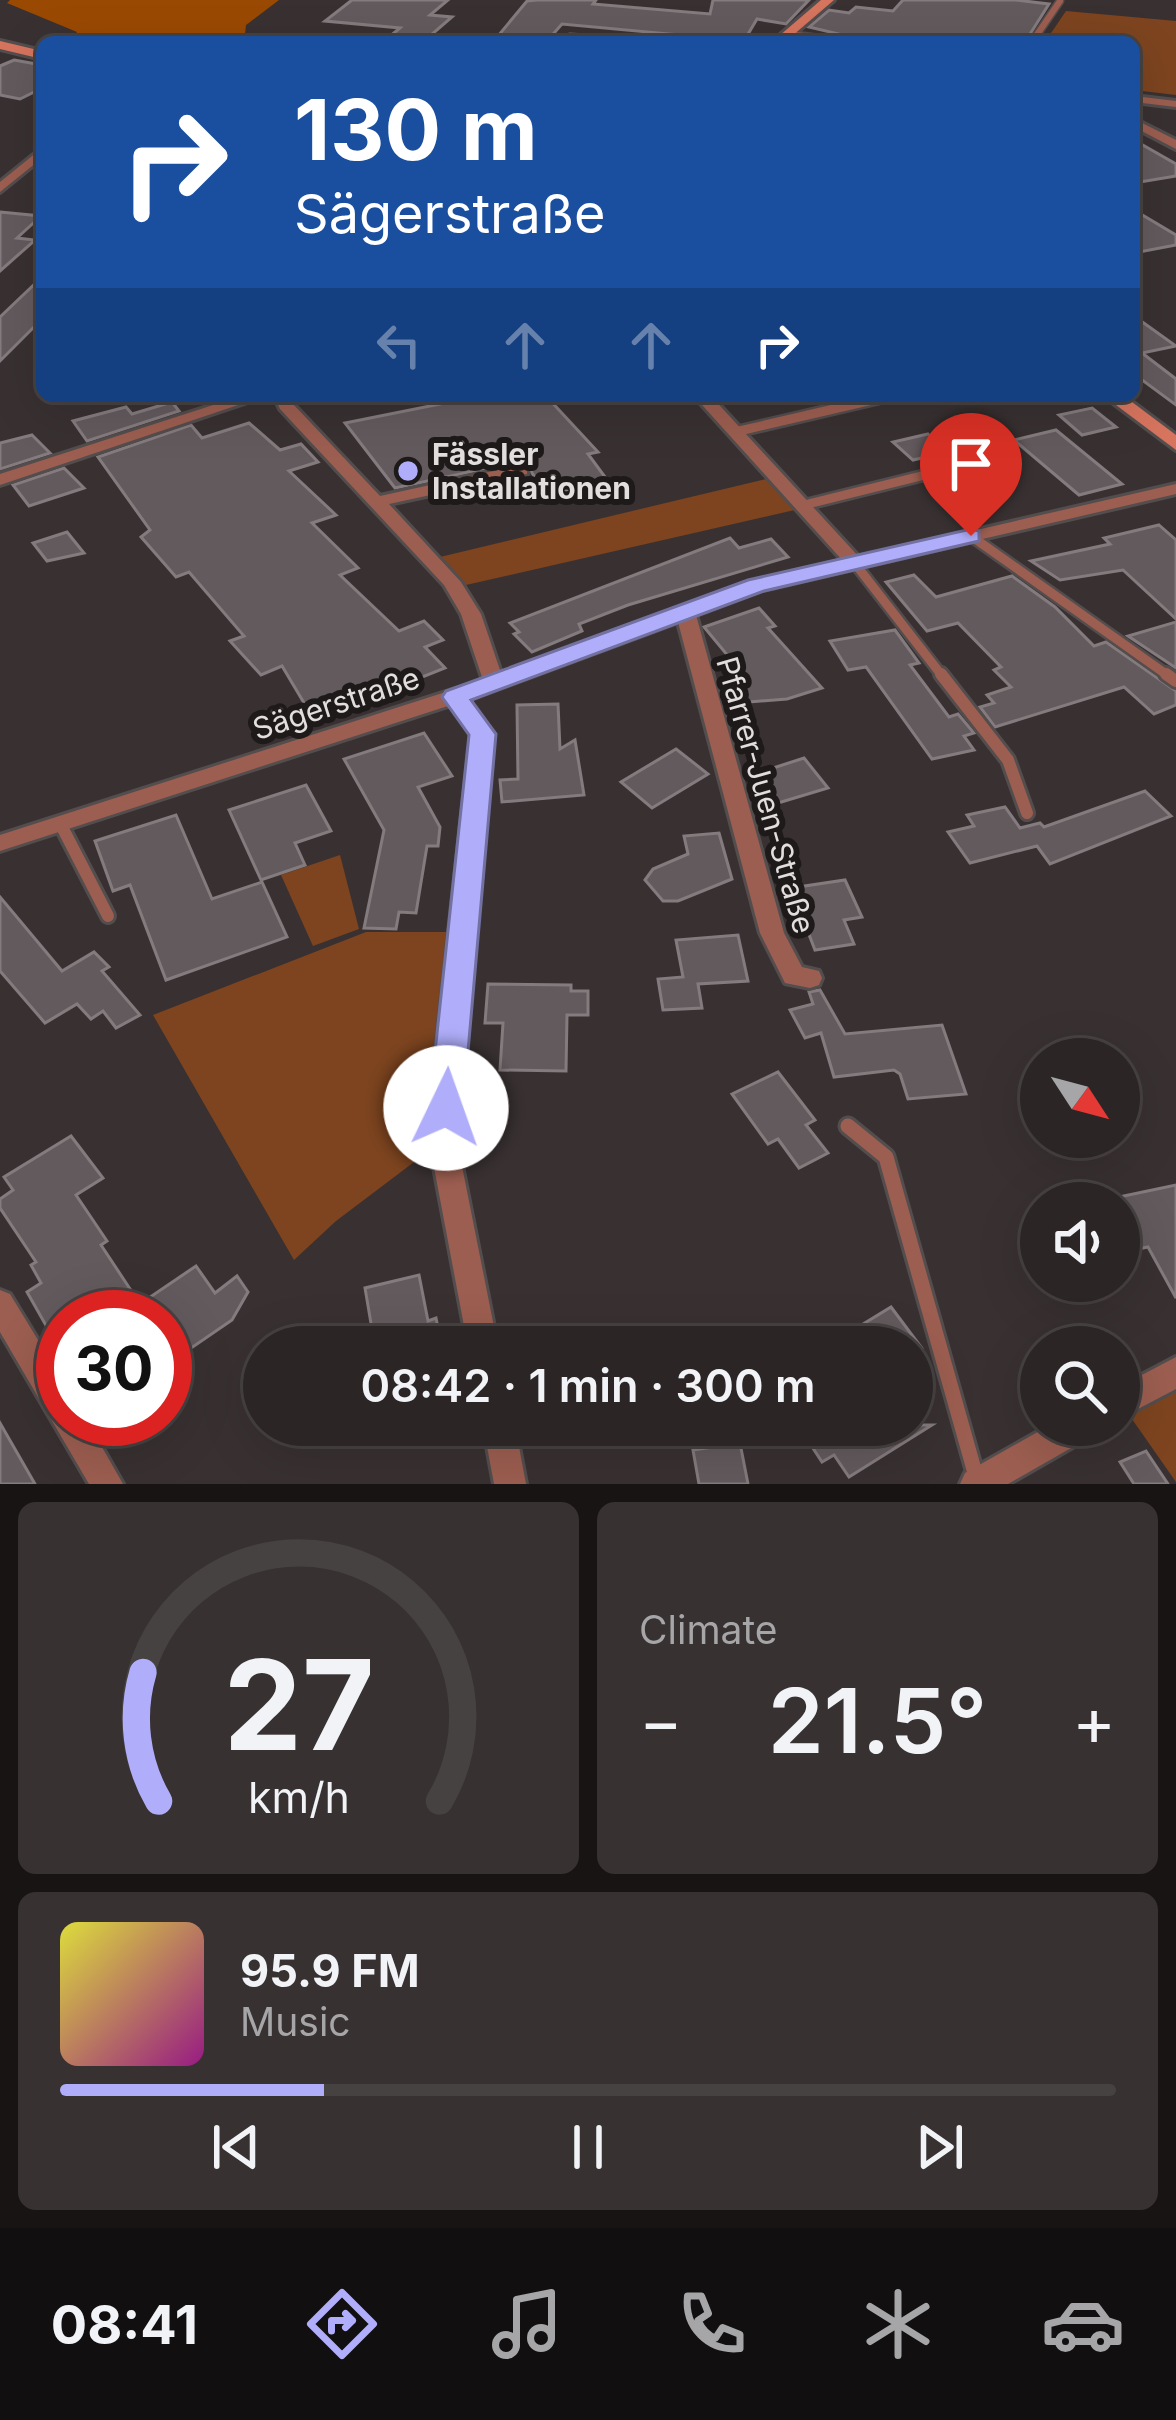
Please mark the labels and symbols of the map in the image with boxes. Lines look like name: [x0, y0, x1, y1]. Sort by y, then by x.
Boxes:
pin: [920, 413, 1022, 536]
place label: Fässler Installationen: [432, 436, 631, 506]
marker: Fässler Installationen: [395, 458, 421, 484]
street label: Pfarrer-Juen-Straße: [709, 652, 823, 938]
street label: Sägerstraße: [248, 659, 424, 747]
north arrow: [1020, 1038, 1140, 1158]
position arrow: [383, 1045, 509, 1171]
speed limit sign: 30: [36, 1290, 192, 1446]

